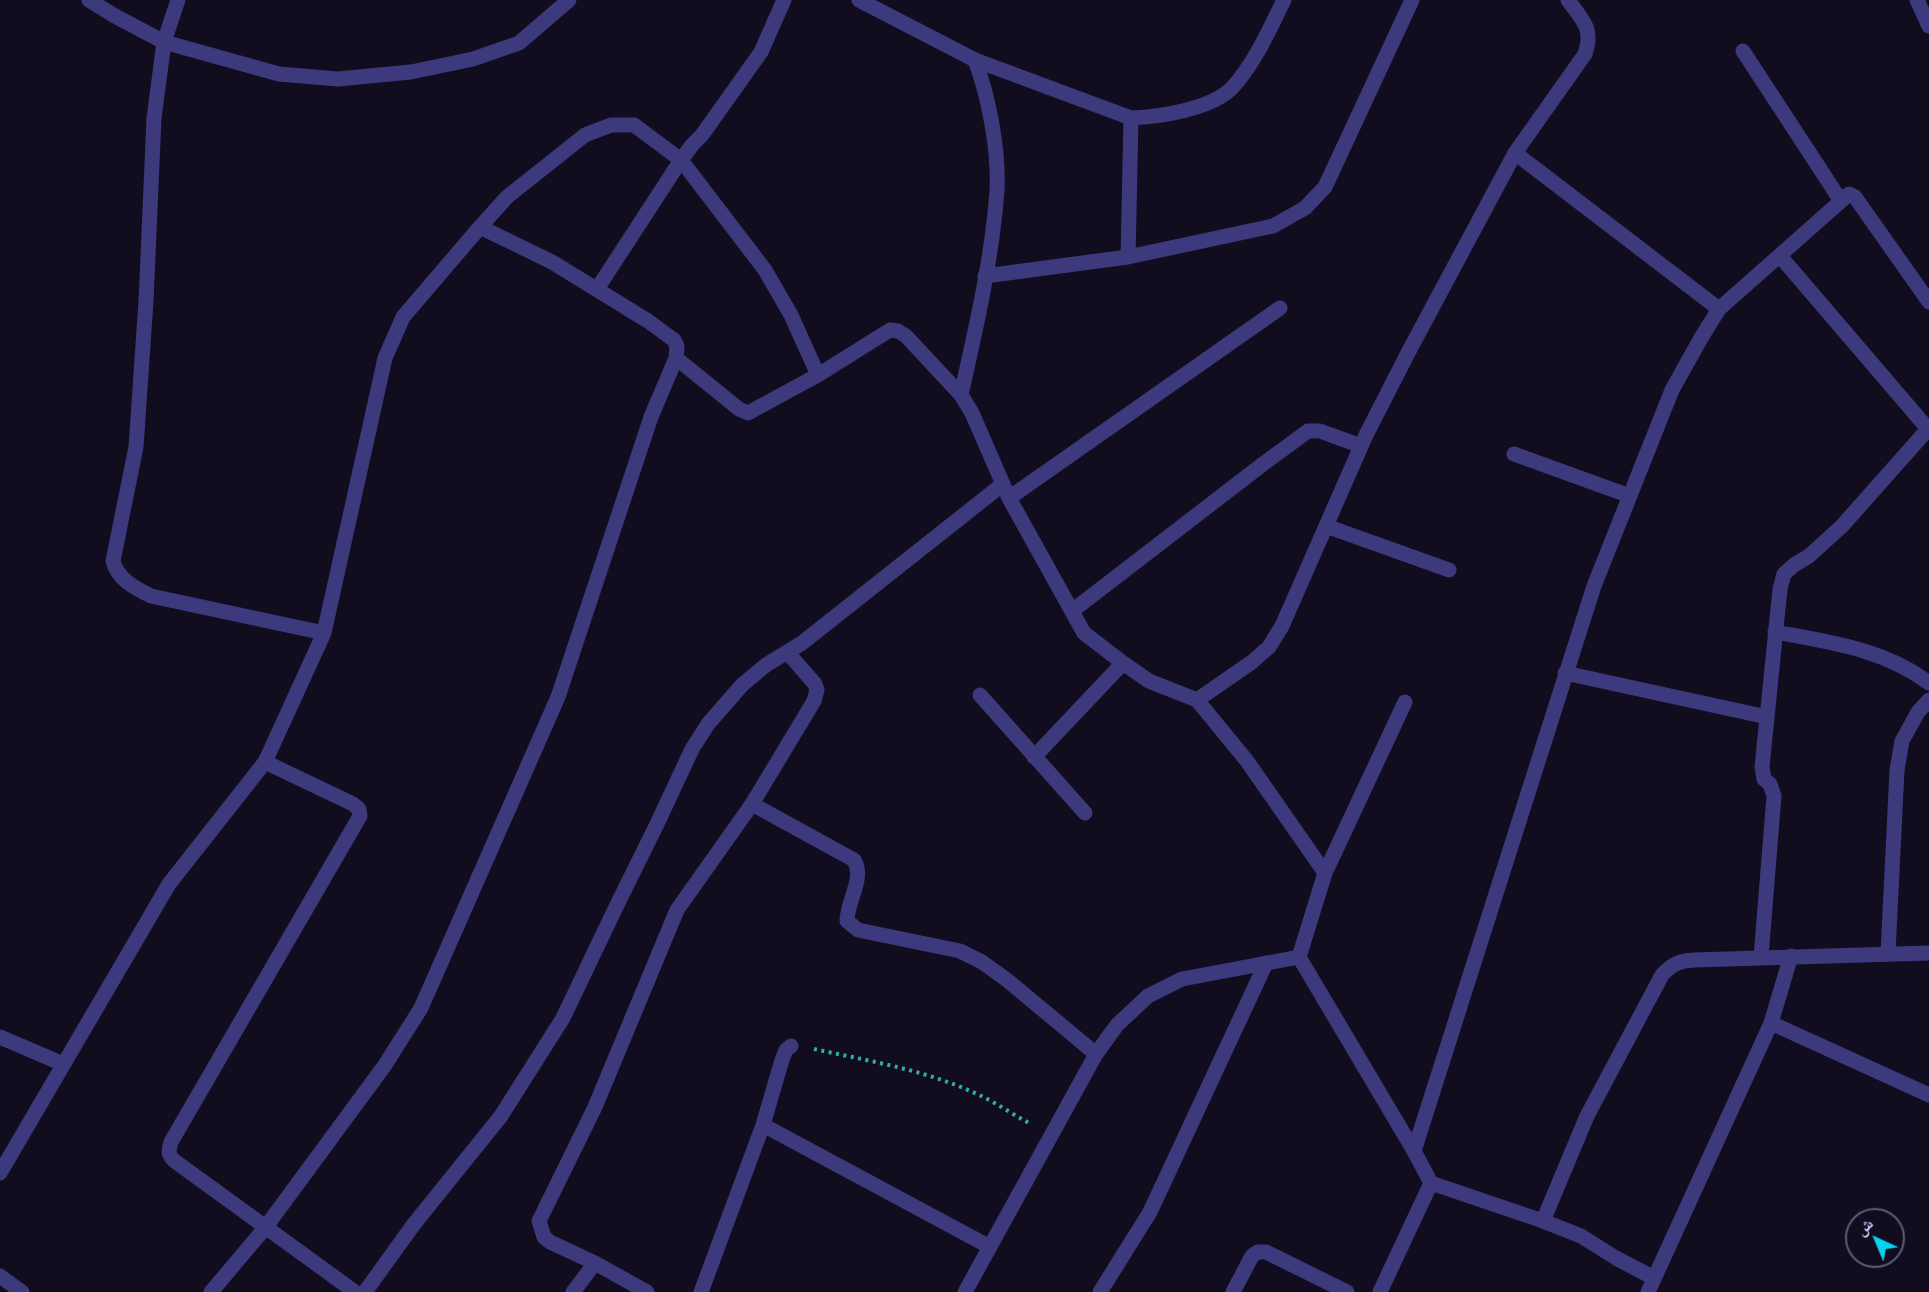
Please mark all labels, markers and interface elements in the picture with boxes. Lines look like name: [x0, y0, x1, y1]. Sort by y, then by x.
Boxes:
north arrow: [1845, 1208, 1905, 1268]
text: ش: [1849, 1212, 1878, 1241]

